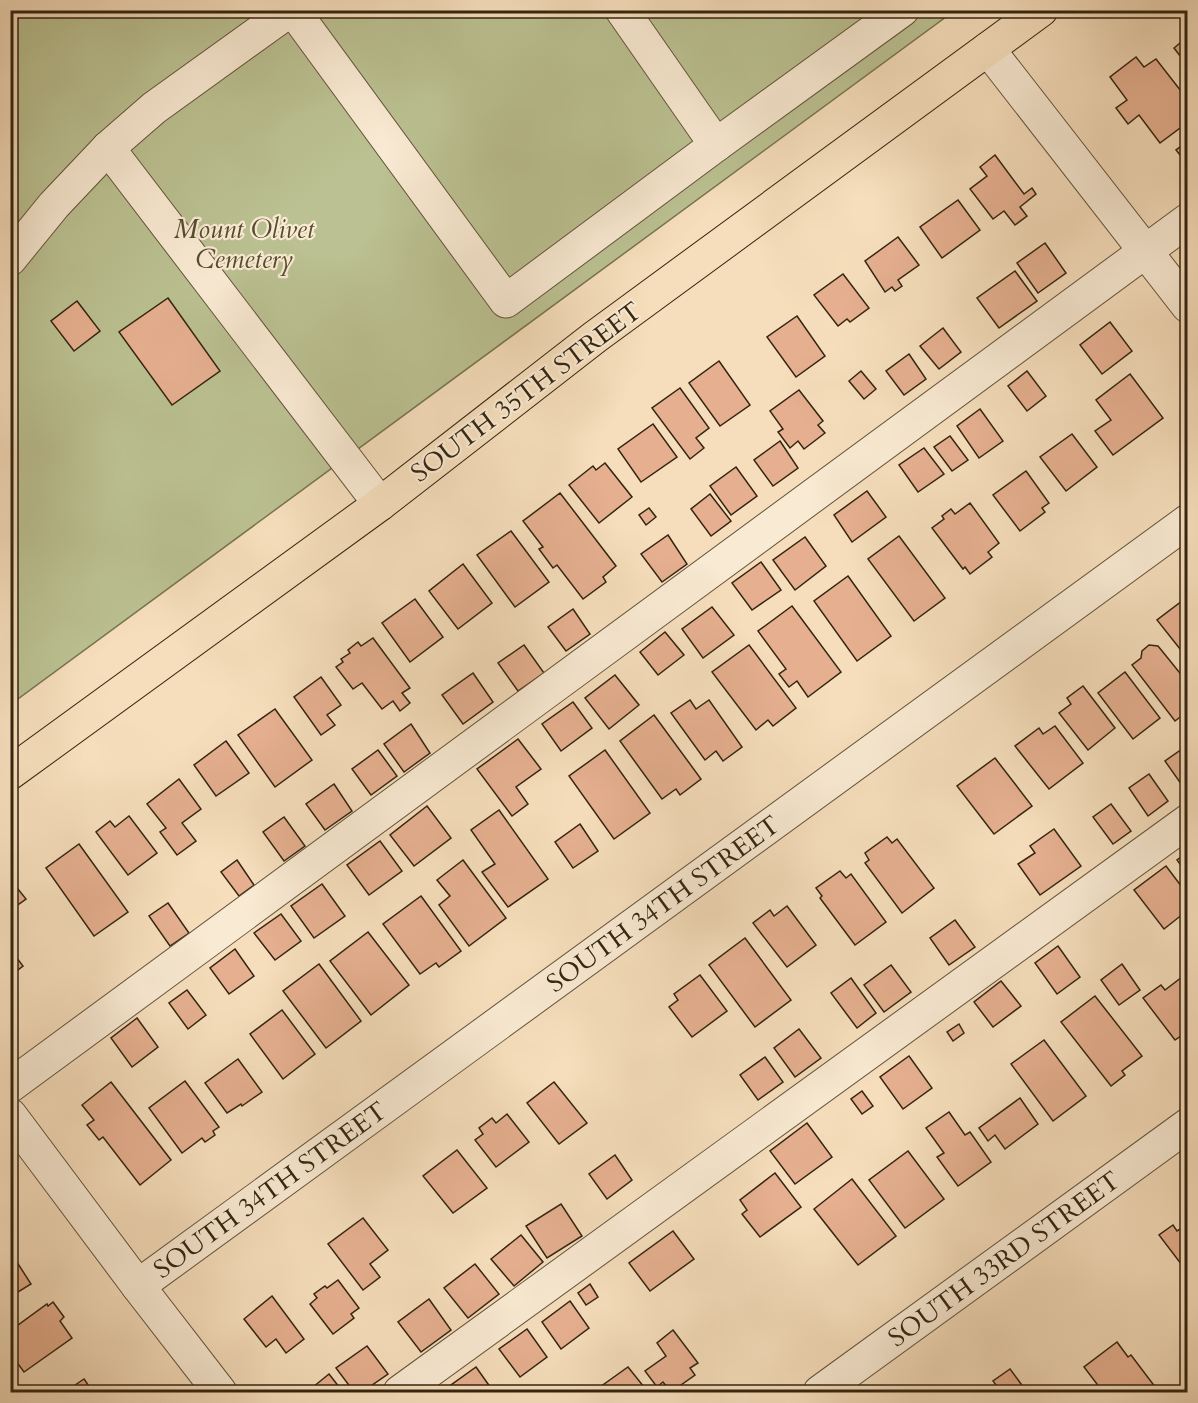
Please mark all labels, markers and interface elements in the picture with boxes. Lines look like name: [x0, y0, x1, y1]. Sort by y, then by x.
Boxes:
park label: Mount Olivet Cemetery: [174, 212, 315, 277]
street label: SOUTH 35TH STREET: [404, 294, 648, 490]
street label: SOUTH 34TH STREET: [539, 807, 787, 1001]
street label: SOUTH 34TH STREET: [146, 1093, 394, 1287]
street label: SOUTH 33RD STREET: [881, 1163, 1127, 1355]

